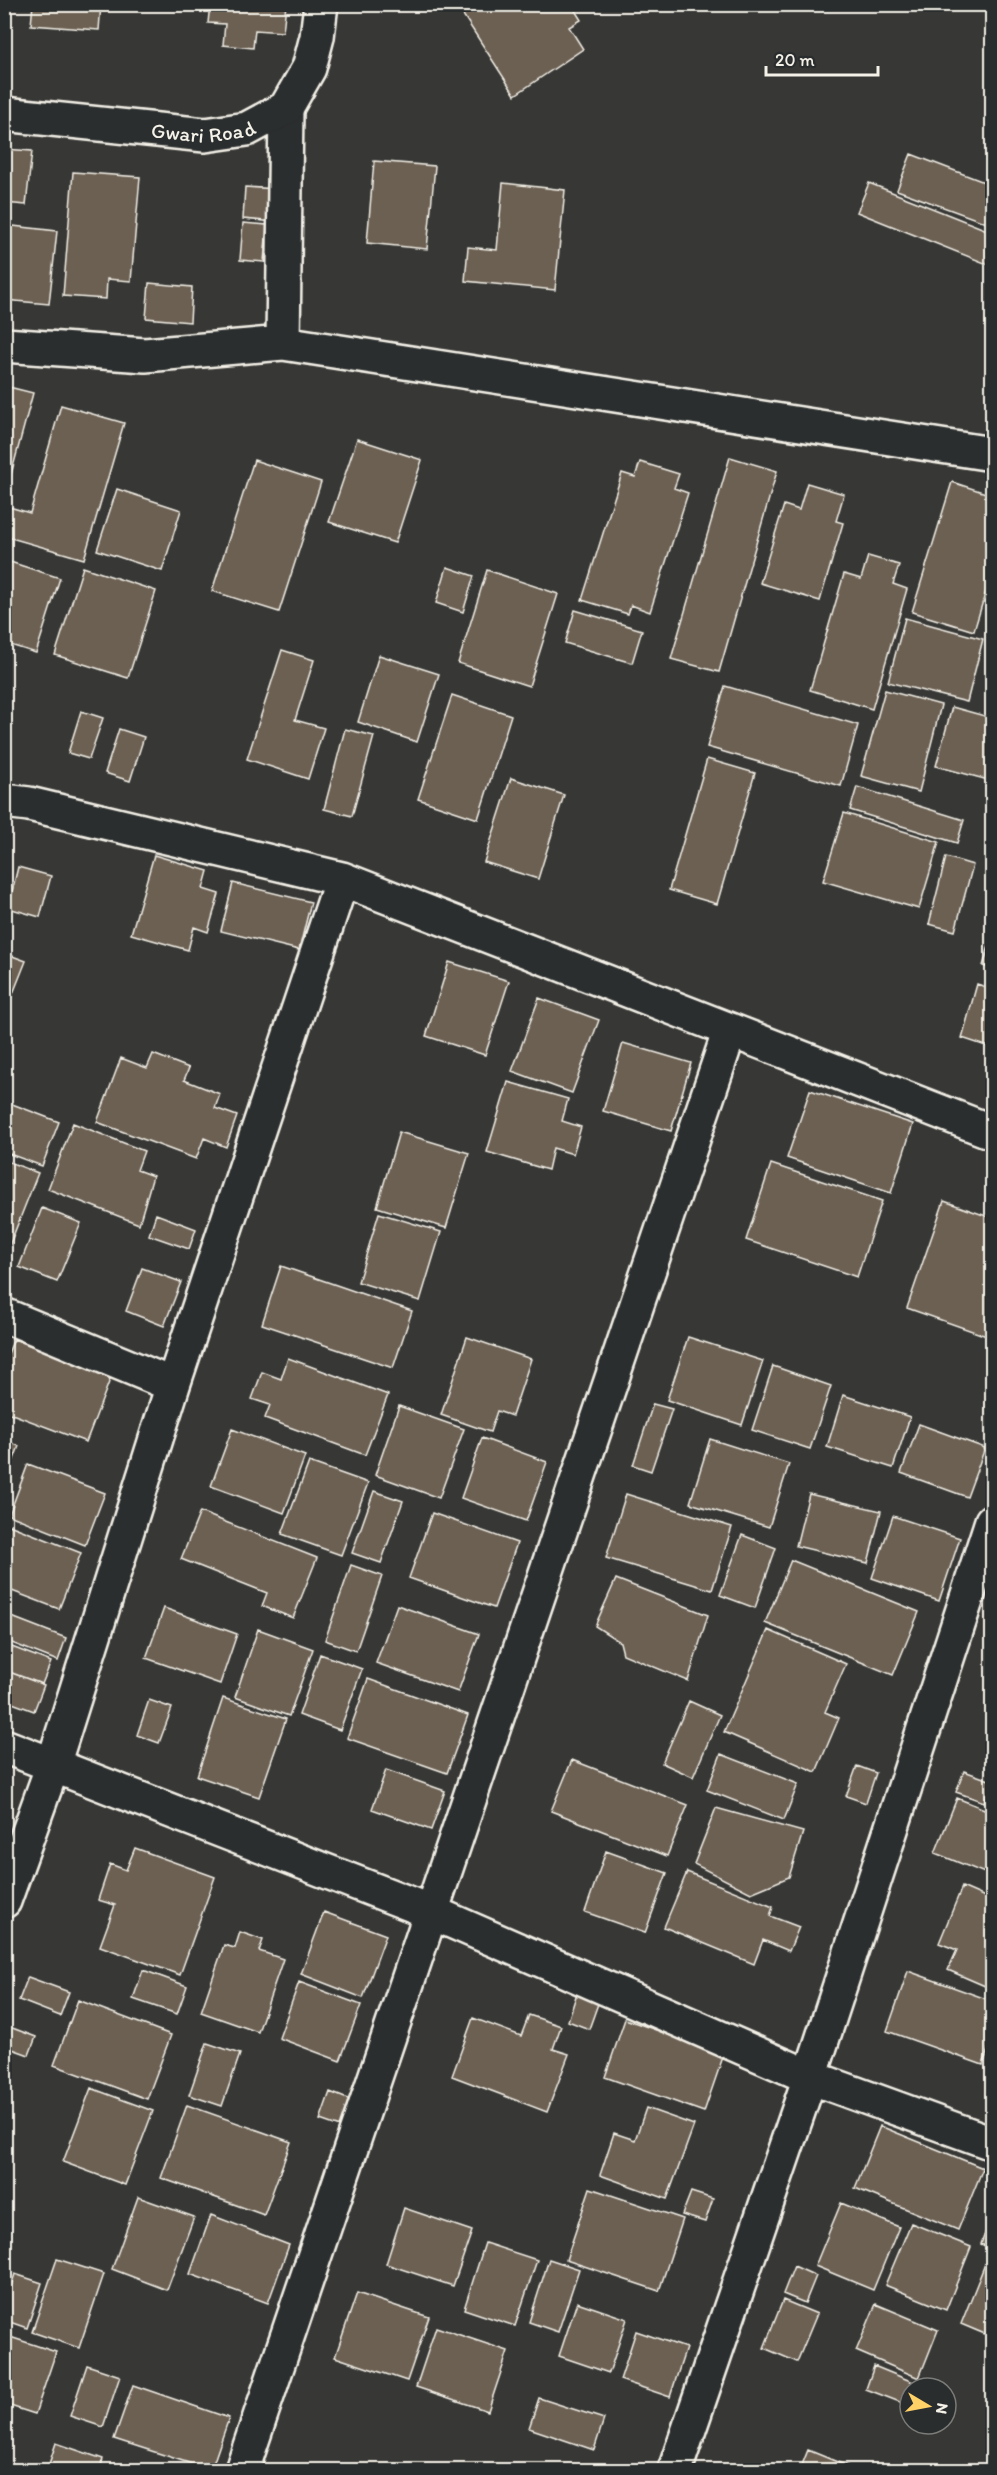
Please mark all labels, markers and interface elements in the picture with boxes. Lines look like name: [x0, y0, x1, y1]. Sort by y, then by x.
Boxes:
scale bar: [766, 39, 878, 77]
text: 20 m: [775, 49, 815, 71]
street label: Gwari Road: [150, 114, 260, 148]
north arrow: [898, 2376, 958, 2436]
text: N: [932, 2402, 953, 2415]

